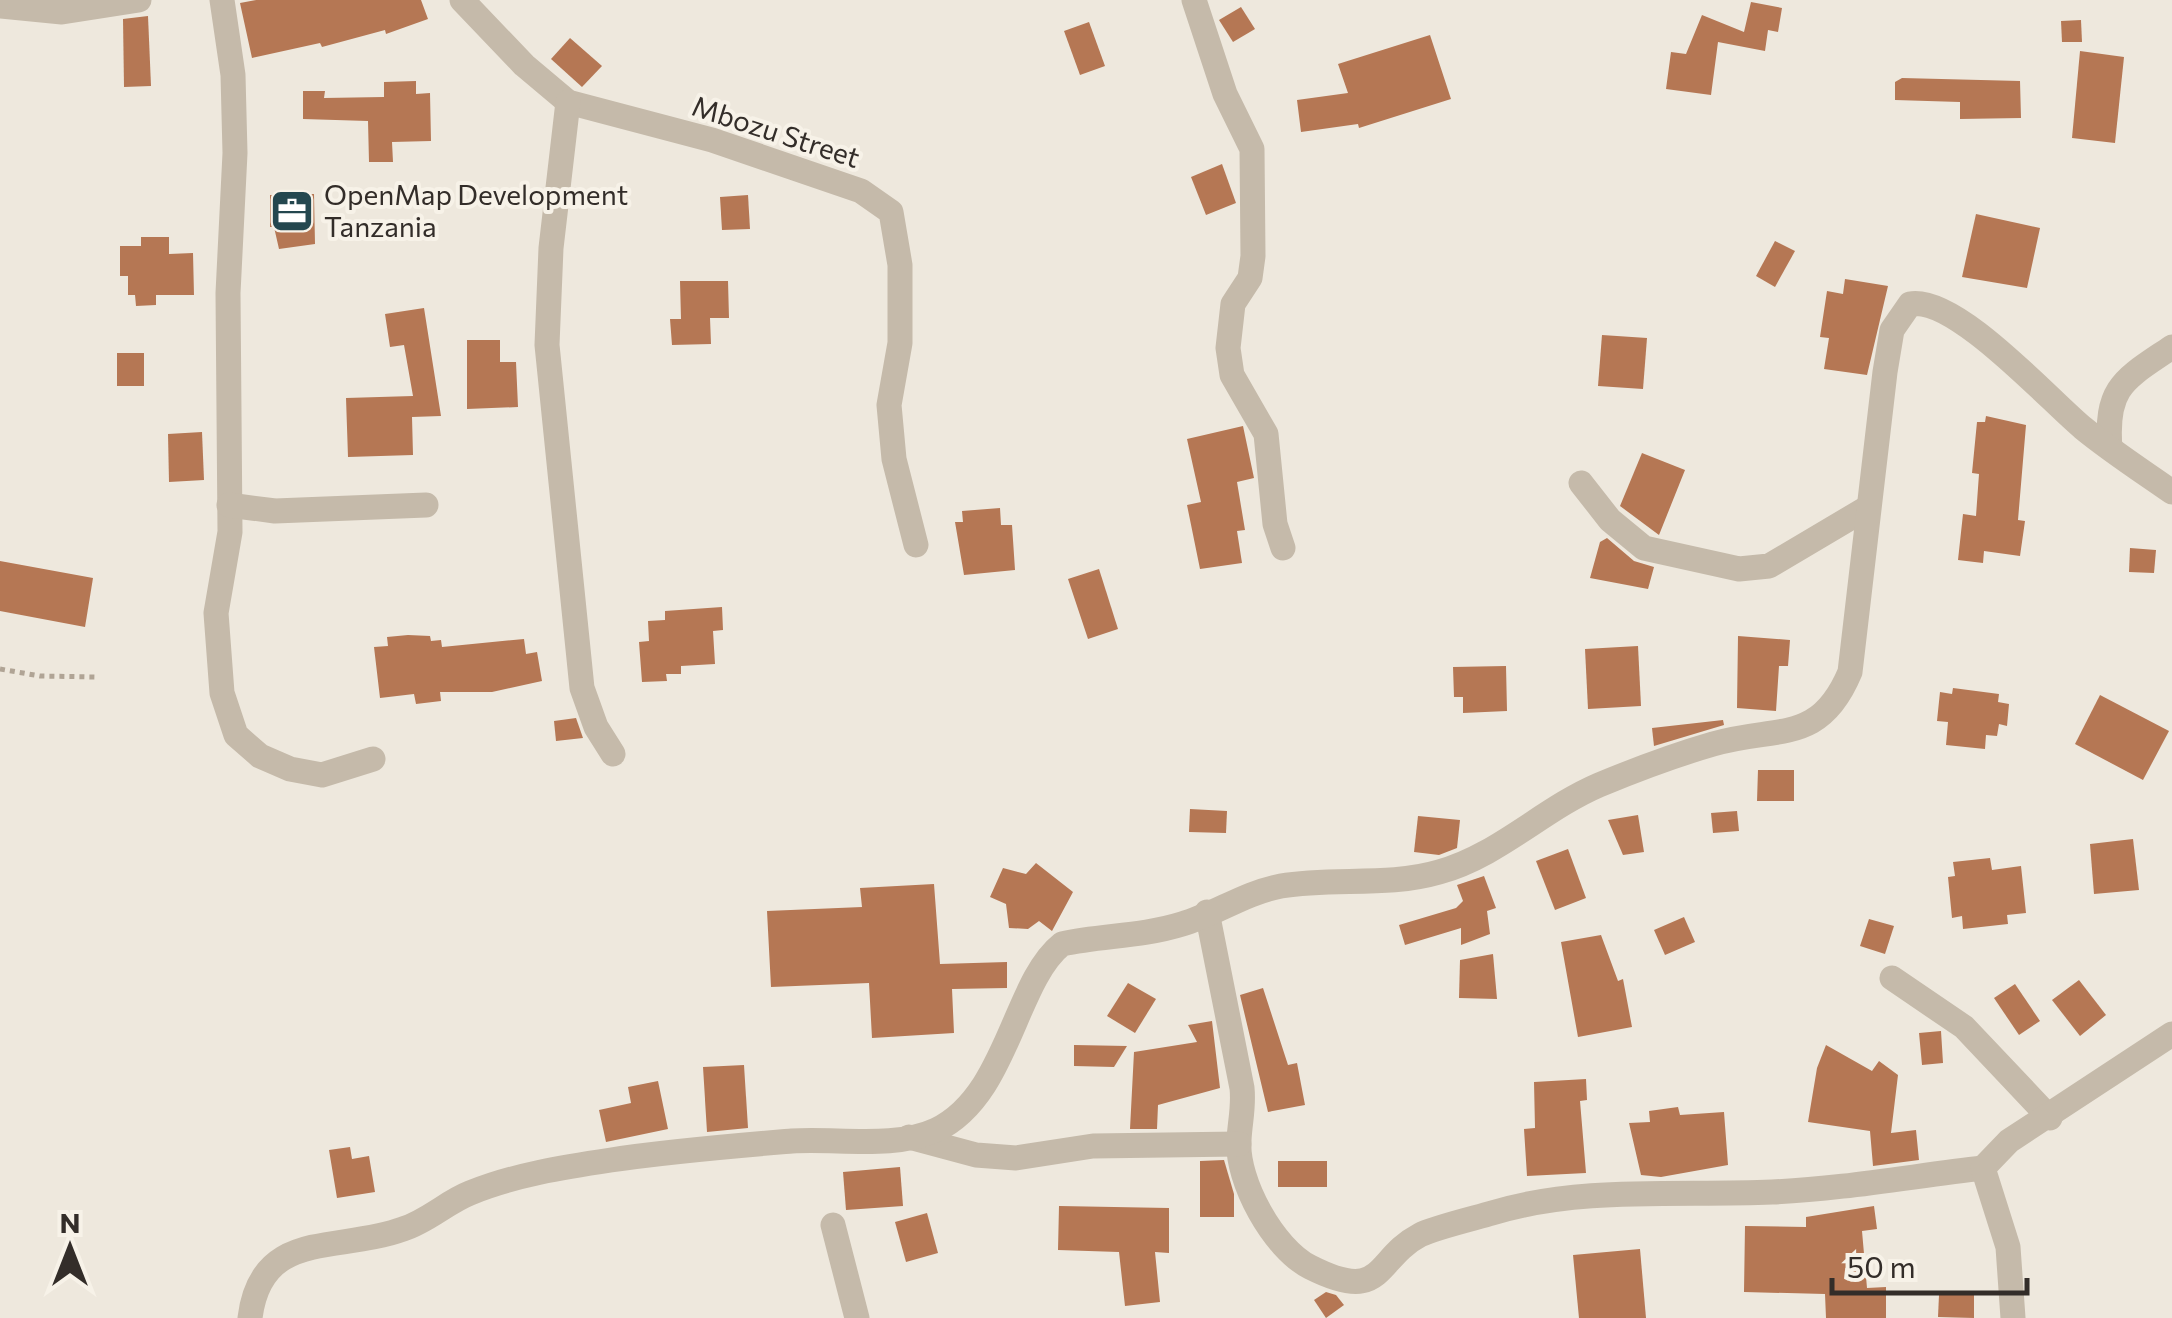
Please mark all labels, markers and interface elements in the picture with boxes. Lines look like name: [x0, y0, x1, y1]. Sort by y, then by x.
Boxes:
street label: Mbozu Street: [688, 88, 864, 174]
place label: OpenMap Development Tanzania: [324, 177, 628, 243]
office icon: OpenMap Development Tanzania: [269, 188, 315, 234]
north arrow: [20, 1198, 120, 1298]
text: N: [60, 1205, 81, 1239]
scale bar: [1832, 1233, 2027, 1295]
text: 50 m: [1847, 1247, 1916, 1284]

